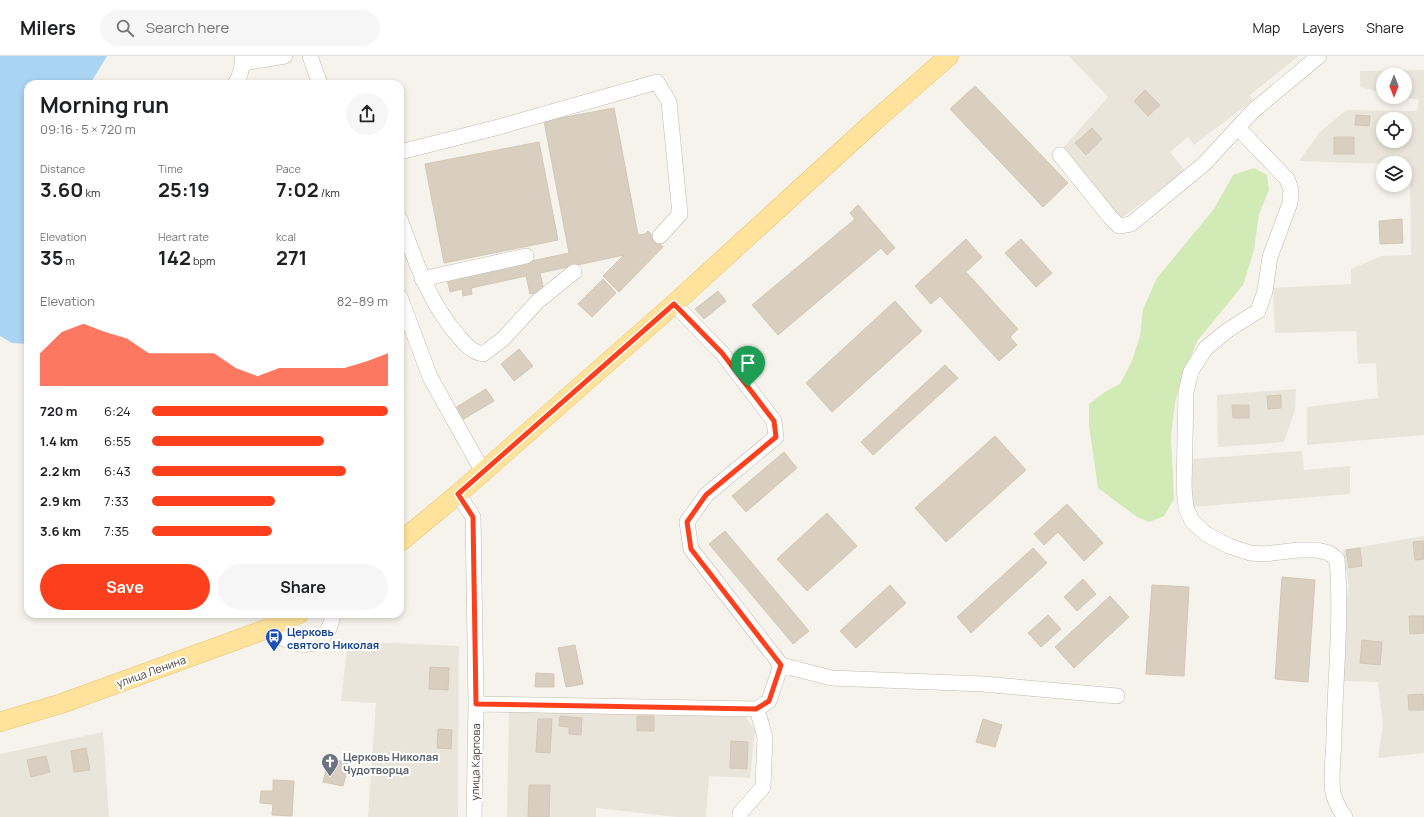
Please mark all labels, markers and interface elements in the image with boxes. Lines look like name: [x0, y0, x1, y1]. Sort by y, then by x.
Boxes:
search box: [100, 10, 380, 46]
text: Milers: [20, 15, 76, 41]
icon: search: [114, 17, 136, 39]
text: Search here: [146, 17, 229, 38]
text: Map: [1252, 18, 1280, 37]
text: Layers: [1302, 18, 1344, 37]
text: Share: [1366, 18, 1404, 37]
north arrow: [1376, 68, 1412, 104]
map controls: [1376, 68, 1412, 192]
text: Morning run: [40, 90, 169, 120]
button: share: [346, 93, 388, 135]
button: locate: [1376, 112, 1412, 148]
text: 09:16 · 5 × 720 m: [40, 120, 136, 138]
button: layers: [1376, 156, 1412, 192]
text: Distance: [40, 161, 85, 176]
text: Time: [158, 161, 183, 176]
text: Pace: [276, 161, 301, 176]
text: 3.60: [40, 176, 83, 203]
text: 25:19: [158, 176, 210, 203]
text: 7:02: [276, 176, 319, 203]
text: km: [83, 185, 100, 200]
text: /km: [319, 185, 340, 200]
text: Elevation: [40, 229, 86, 244]
text: Heart rate: [158, 229, 209, 244]
text: kcal: [276, 229, 296, 244]
text: 35: [40, 244, 63, 271]
text: 142: [158, 244, 191, 271]
text: 271: [276, 244, 307, 271]
text: m: [63, 253, 75, 268]
text: bpm: [191, 253, 215, 268]
text: Elevation: [40, 292, 95, 310]
text: 82–89 m: [337, 292, 388, 310]
pin: [731, 346, 765, 387]
icon: arrive: [737, 352, 759, 374]
text: 720 m: [40, 402, 78, 420]
text: 6:24: [104, 402, 131, 420]
text: 1.4 km: [40, 432, 78, 450]
text: 6:55: [104, 432, 131, 450]
text: 2.2 km: [40, 462, 81, 480]
text: 6:43: [104, 462, 131, 480]
text: 2.9 km: [40, 492, 81, 510]
text: 7:33: [104, 492, 129, 510]
text: 3.6 km: [40, 522, 81, 540]
text: 7:35: [104, 522, 129, 540]
button: Save: [40, 564, 210, 610]
button: Share: [218, 564, 388, 610]
place label: Церковь святого Николая: [287, 624, 379, 652]
bus stop icon: Церковь святого Николая: [264, 627, 284, 652]
street label: улица Ленина: [114, 652, 188, 690]
street label: улица Карпова: [467, 723, 483, 801]
place label: Церковь Николая Чудотворца: [343, 749, 439, 777]
church icon: Церковь Николая Чудотворца: [320, 752, 340, 777]

